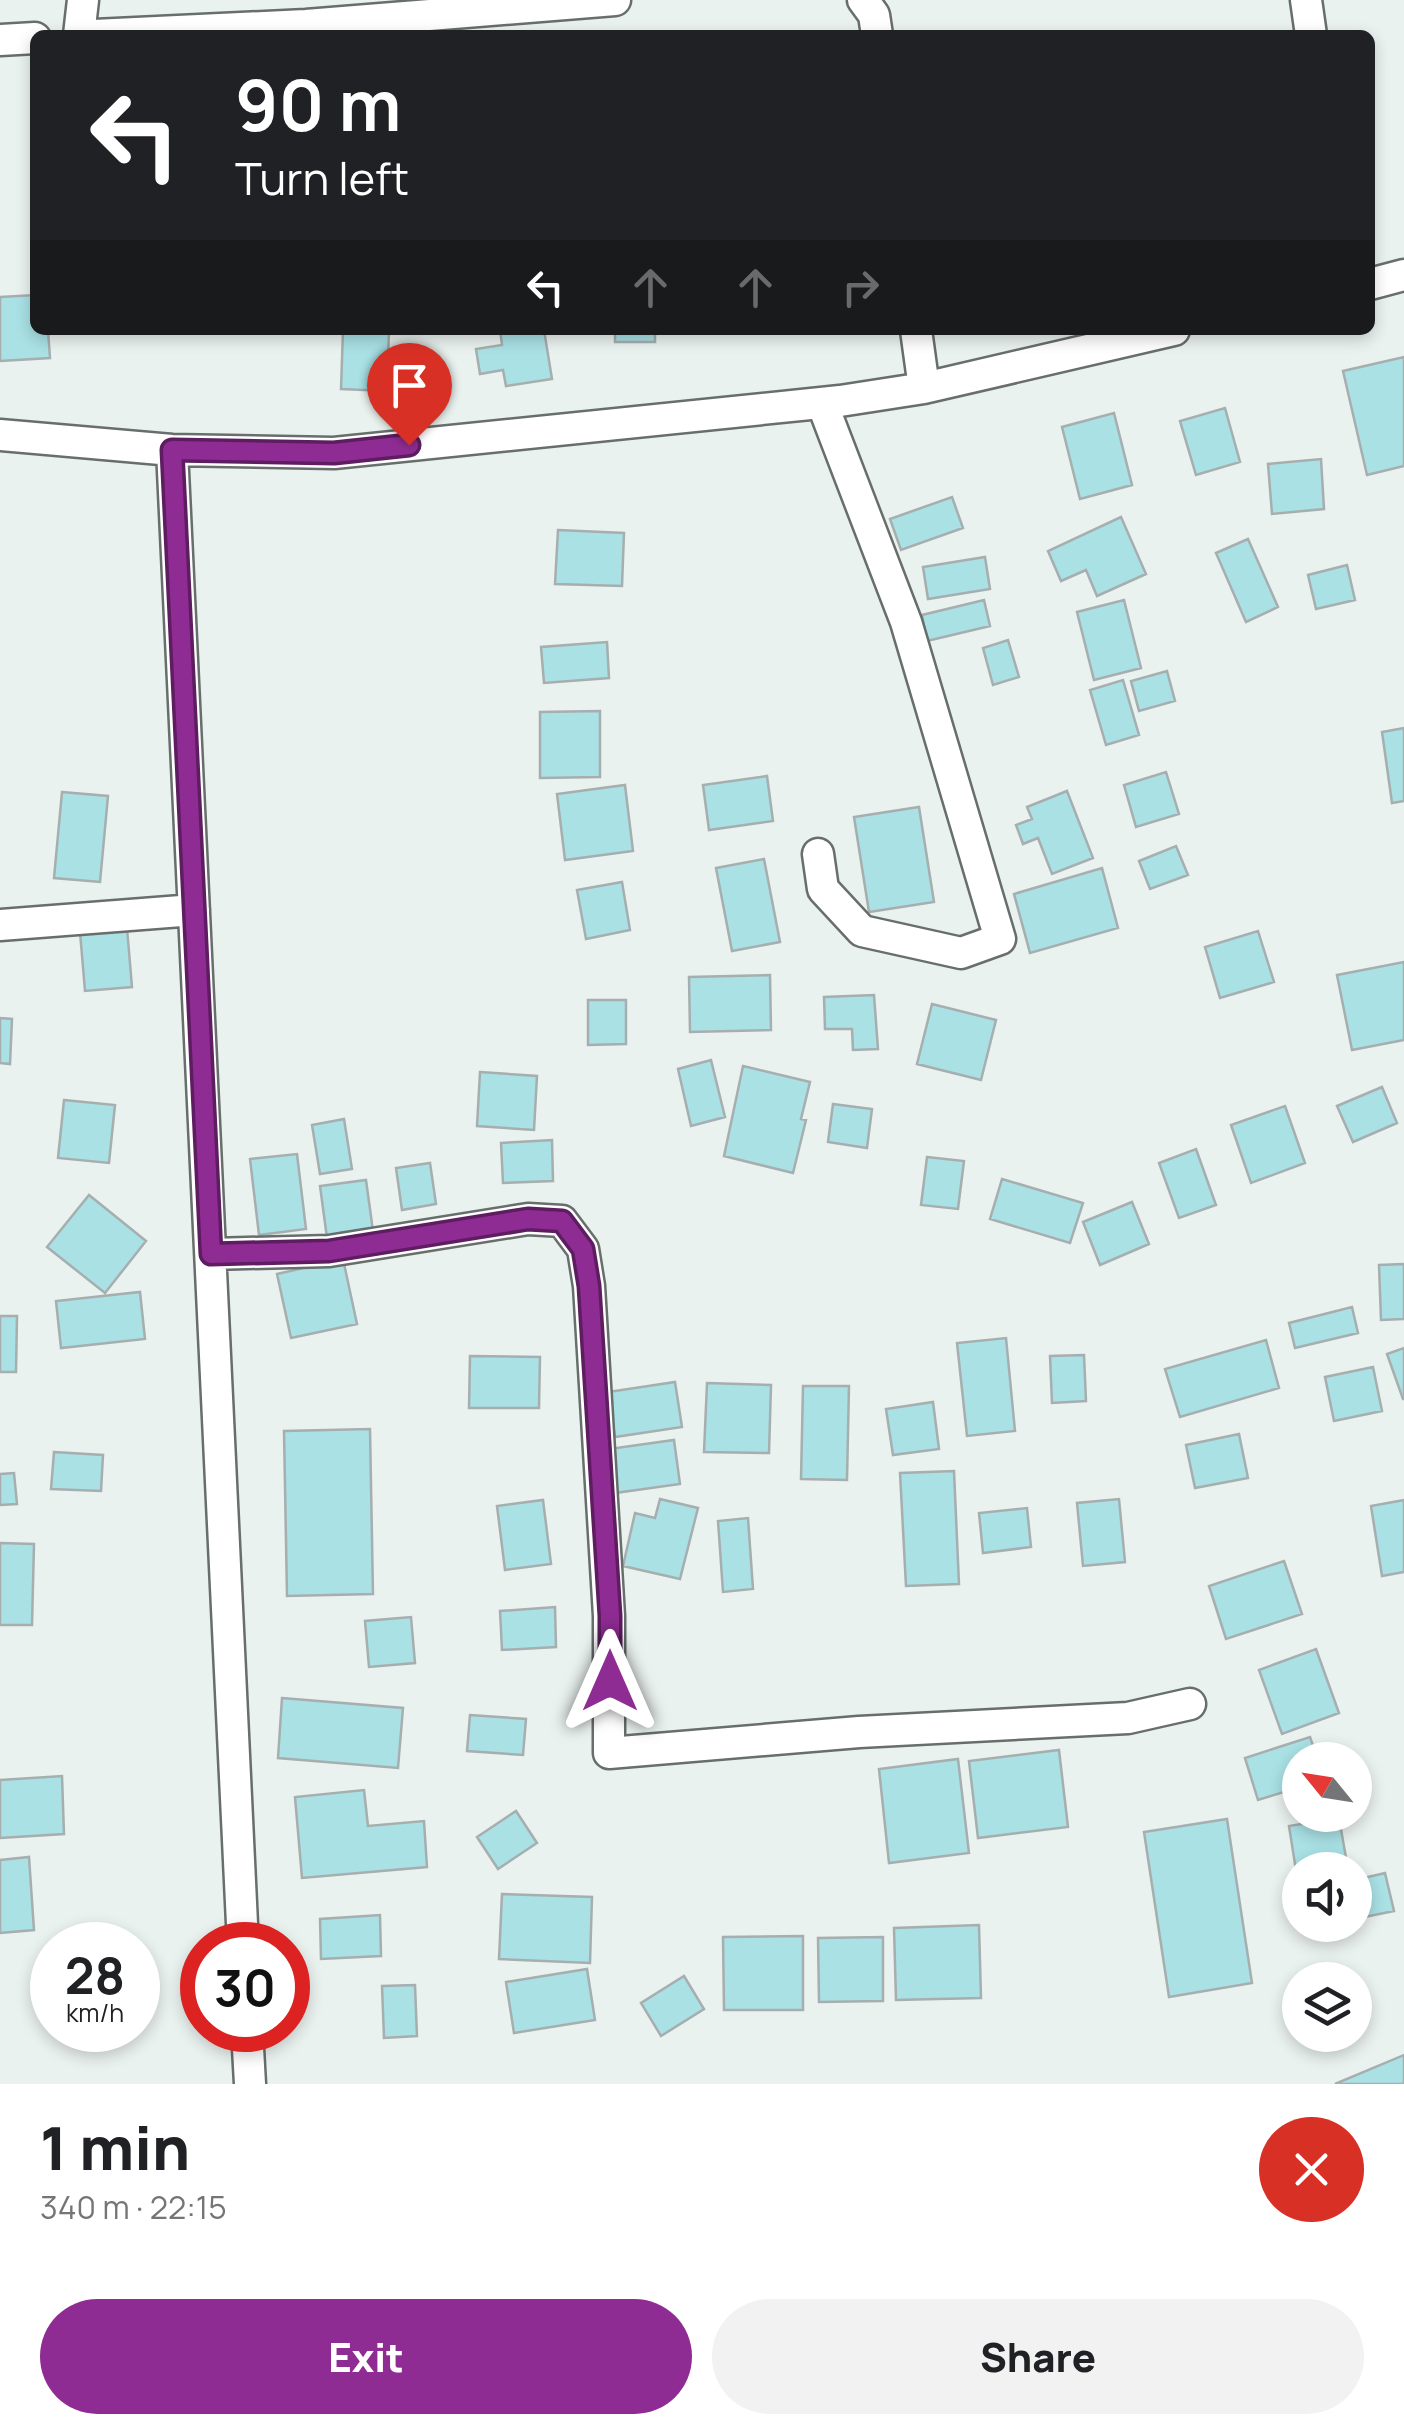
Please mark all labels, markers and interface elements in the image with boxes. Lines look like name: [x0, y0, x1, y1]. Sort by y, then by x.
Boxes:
text: 90 m: [235, 56, 402, 152]
icon: left: [70, 70, 200, 200]
text: Turn left: [235, 147, 409, 209]
icon: left: [518, 260, 573, 315]
icon: ahead: [623, 260, 678, 315]
icon: ahead: [728, 260, 783, 315]
icon: right: [833, 260, 888, 315]
pin: [367, 343, 452, 446]
icon: arrive: [382, 358, 437, 413]
position arrow: [558, 1629, 662, 1733]
north arrow: [1282, 1742, 1372, 1832]
map controls: [1282, 1742, 1372, 2052]
button: sound: [1282, 1852, 1372, 1942]
speed limit sign: 30: [180, 1922, 310, 2052]
text: 28: [65, 1941, 125, 2009]
button: layers: [1282, 1962, 1372, 2052]
text: km/h: [66, 1995, 124, 2030]
text: 1 min: [40, 2106, 190, 2188]
button: close: [1259, 2117, 1364, 2222]
text: 340 m · 22:15: [40, 2185, 227, 2229]
button: Exit: [40, 2299, 692, 2414]
button: Share: [712, 2299, 1364, 2414]

